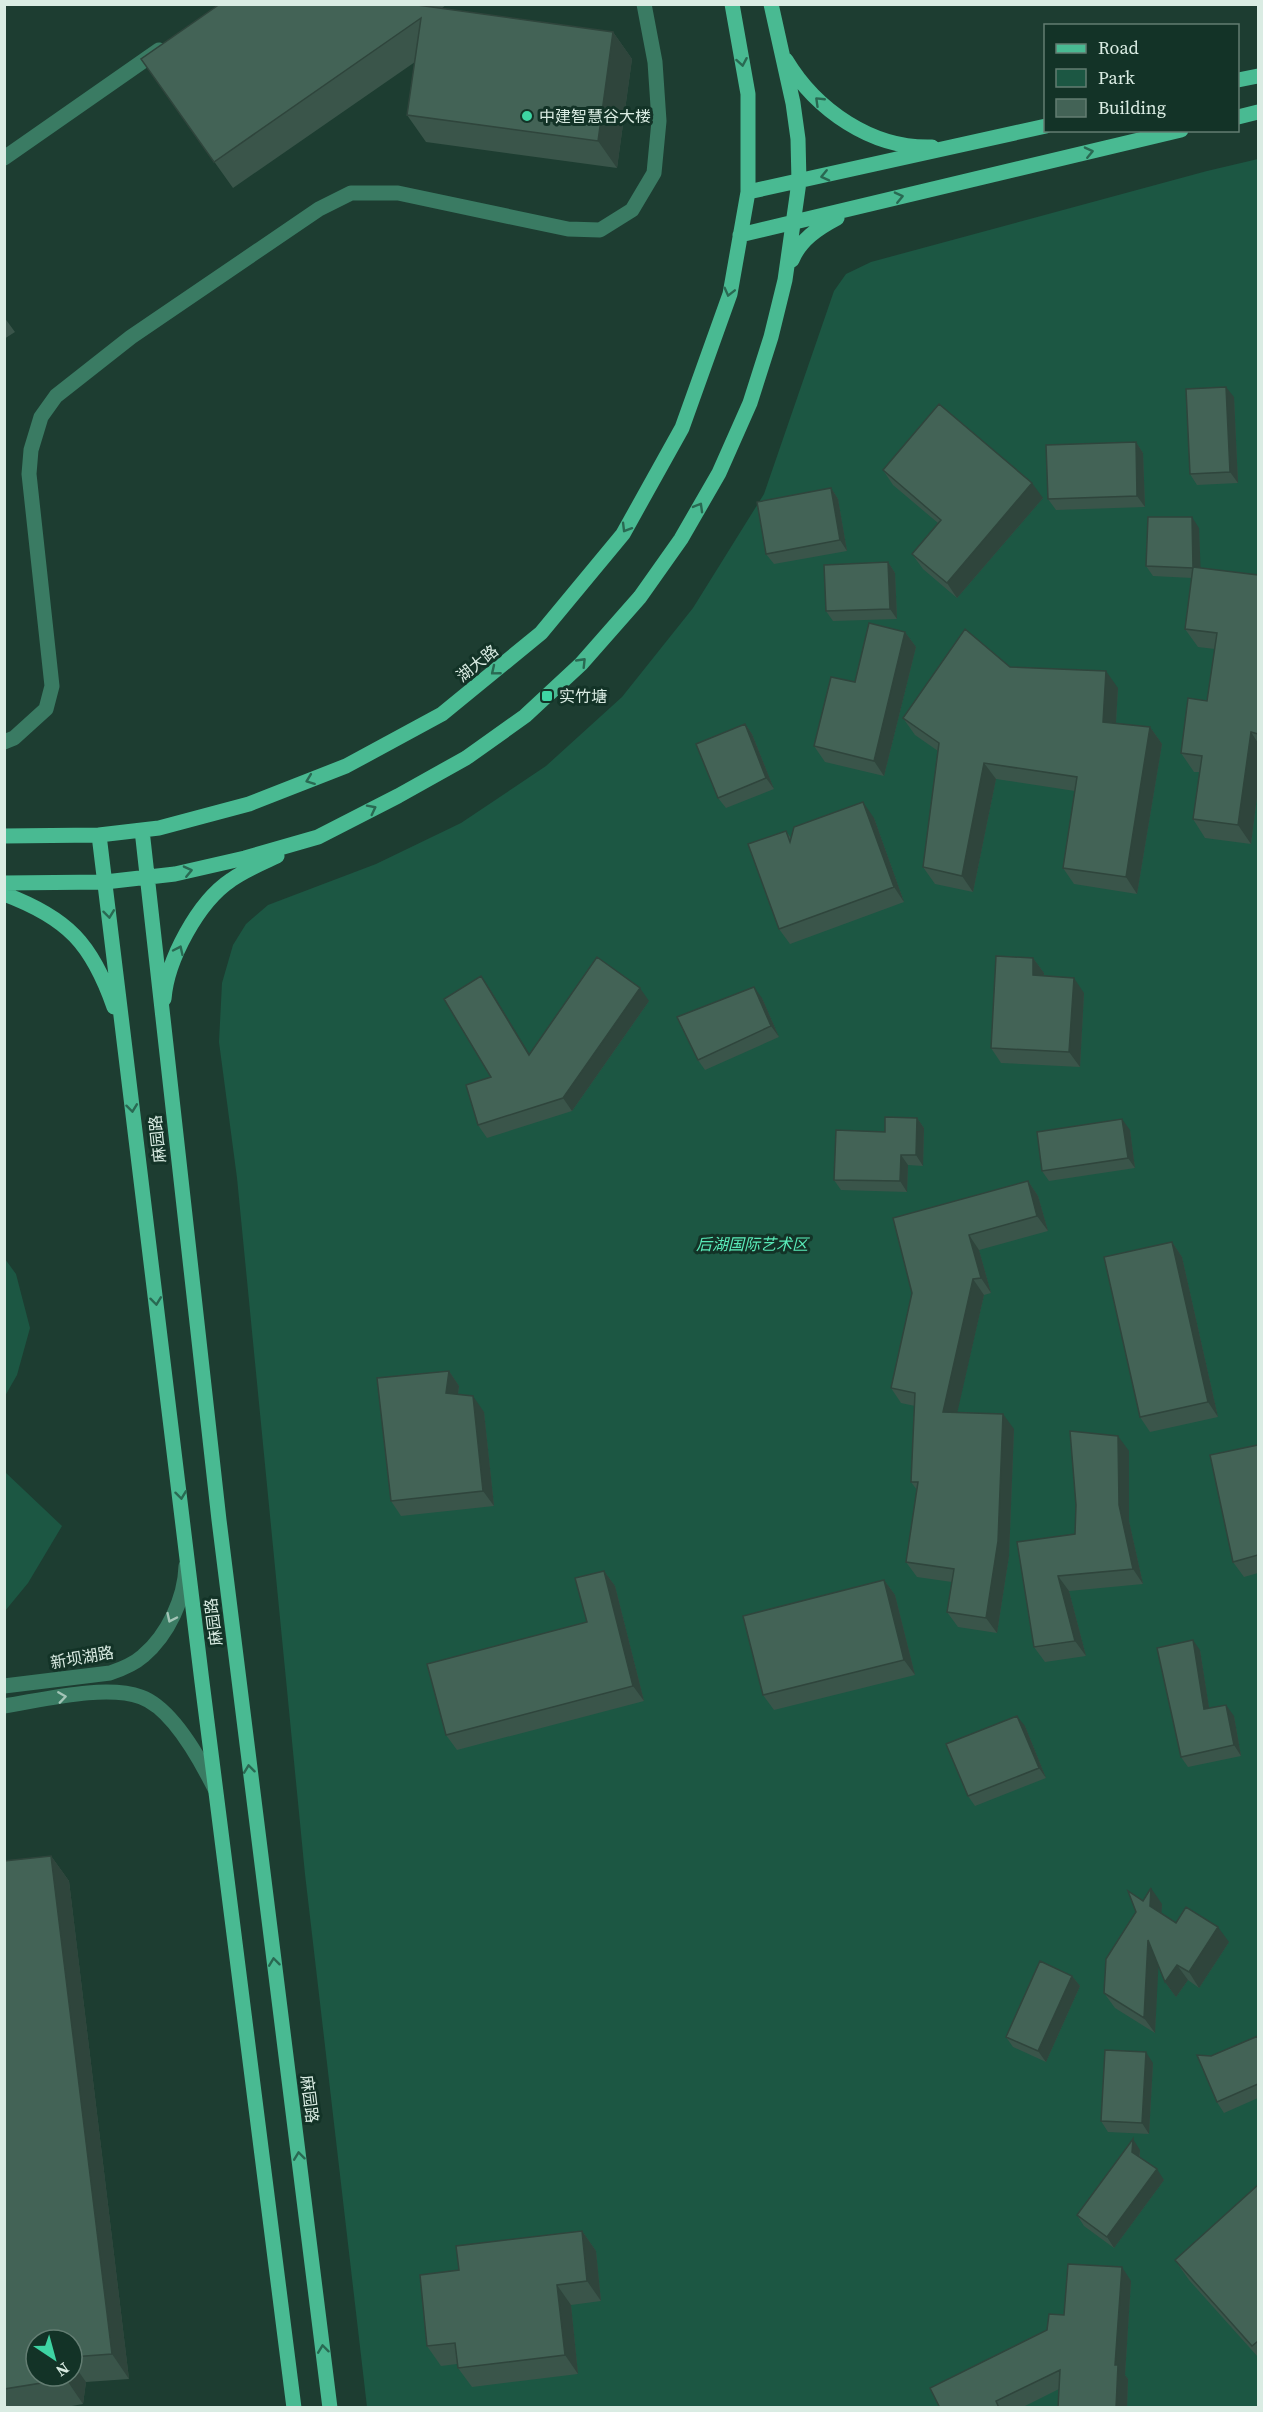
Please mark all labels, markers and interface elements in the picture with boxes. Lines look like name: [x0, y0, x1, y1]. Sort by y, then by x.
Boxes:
legend: [1044, 24, 1239, 132]
text: Road: [1098, 35, 1139, 60]
one-way arrow: [735, 57, 748, 67]
text: Park: [1098, 65, 1135, 90]
text: Building: [1098, 95, 1166, 120]
one-way arrow: [816, 97, 826, 108]
place label: 中建智慧谷大楼: [539, 105, 651, 127]
marker: 中建智慧谷大楼: [520, 109, 534, 123]
one-way arrow: [1084, 147, 1094, 160]
one-way arrow: [820, 169, 830, 182]
one-way arrow: [894, 192, 904, 205]
one-way arrow: [724, 287, 737, 297]
one-way arrow: [692, 503, 704, 513]
one-way arrow: [622, 522, 634, 532]
street label: 湖大路: [451, 639, 503, 687]
one-way arrow: [575, 659, 586, 670]
one-way arrow: [491, 663, 502, 674]
place label: 实竹塘: [559, 685, 607, 707]
marker: 实竹塘: [540, 689, 554, 703]
one-way arrow: [306, 773, 317, 785]
one-way arrow: [366, 805, 376, 816]
one-way arrow: [183, 865, 193, 878]
one-way arrow: [102, 910, 115, 919]
one-way arrow: [172, 945, 184, 956]
one-way arrow: [126, 1103, 138, 1112]
street label: 麻园路: [144, 1114, 170, 1164]
park label: 后湖国际艺术区: [696, 1233, 810, 1255]
one-way arrow: [149, 1297, 162, 1306]
one-way arrow: [174, 1490, 186, 1499]
street label: 麻园路: [199, 1597, 227, 1647]
one-way arrow: [166, 1612, 178, 1623]
street label: 新坝湖路: [49, 1641, 115, 1673]
one-way arrow: [58, 1692, 67, 1704]
one-way arrow: [243, 1764, 256, 1774]
one-way arrow: [268, 1958, 280, 1967]
street label: 麻园路: [296, 2074, 324, 2124]
one-way arrow: [293, 2151, 305, 2160]
north arrow: [24, 2328, 84, 2388]
one-way arrow: [317, 2345, 330, 2354]
text: N: [51, 2358, 74, 2383]

